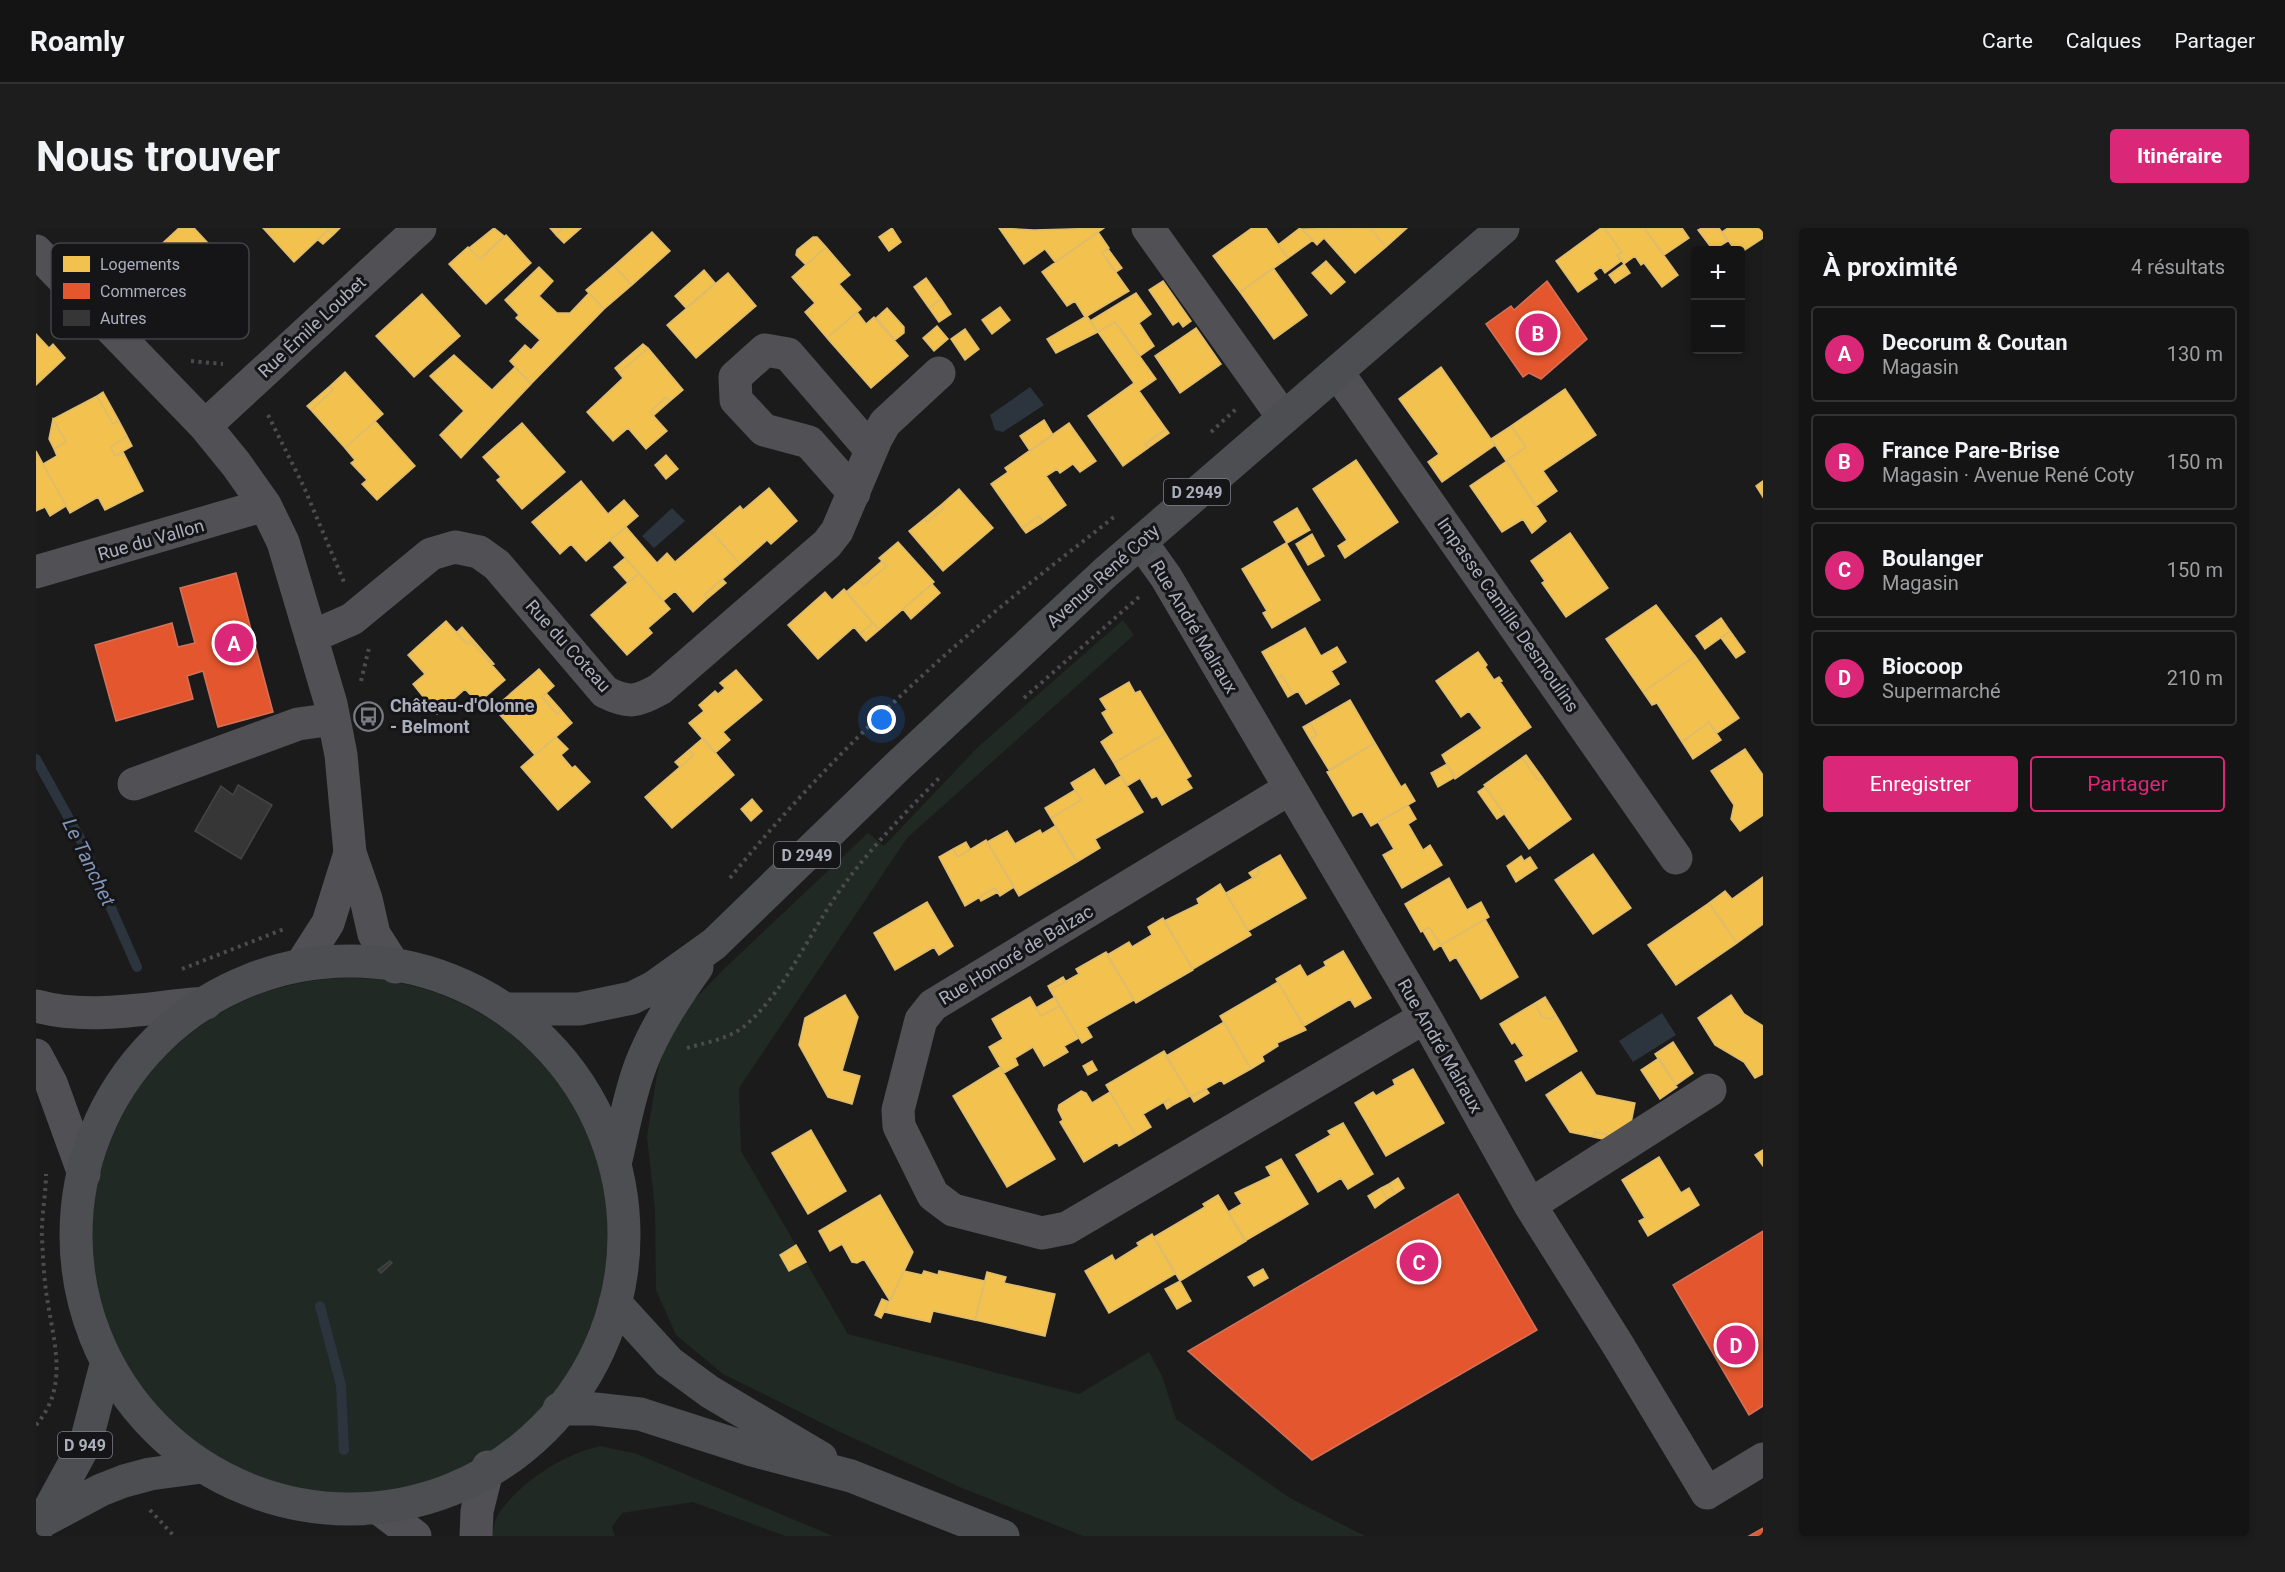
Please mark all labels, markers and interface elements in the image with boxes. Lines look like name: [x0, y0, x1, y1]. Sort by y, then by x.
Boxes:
text: Roamly: [30, 25, 125, 58]
text: Carte: [1982, 29, 2033, 53]
text: Calques: [2066, 29, 2141, 53]
text: Partager: [2174, 29, 2255, 53]
button: Itinéraire: [2110, 129, 2249, 183]
text: Nous trouver: [36, 132, 280, 181]
legend: [51, 243, 249, 339]
map controls: [1691, 246, 1745, 354]
button: +: [1691, 246, 1745, 300]
text: À proximité: [1823, 252, 1957, 282]
text: Logements: [100, 255, 180, 274]
text: 4 résultats: [2131, 255, 2225, 279]
street label: Rue Émile Loubet: [254, 271, 370, 382]
text: Commerces: [100, 282, 186, 301]
button: −: [1691, 300, 1745, 354]
text: Autres: [100, 309, 146, 328]
pin: B: [1518, 310, 1558, 356]
text: Decorum & Coutan: [1882, 330, 2068, 355]
text: A: [1838, 342, 1851, 366]
text: 130 m: [2167, 342, 2223, 366]
text: Magasin: [1882, 355, 1959, 379]
text: France Pare-Brise: [1882, 438, 2060, 463]
text: B: [1838, 450, 1851, 474]
text: 150 m: [2167, 450, 2223, 474]
text: Magasin · Avenue René Coty: [1882, 463, 2134, 487]
road number: D 2949: [1164, 479, 1230, 505]
street label: Rue du Vallon: [95, 514, 206, 565]
street label: Impasse Camille Desmoulins: [1433, 514, 1584, 716]
street label: Avenue René Coty: [1042, 519, 1164, 632]
text: Boulanger: [1882, 546, 1983, 571]
street label: Rue André Malraux: [1147, 557, 1242, 697]
text: C: [1838, 558, 1851, 582]
text: 150 m: [2167, 558, 2223, 582]
text: Magasin: [1882, 571, 1959, 595]
street label: Rue du Coteau: [522, 595, 615, 696]
pin: A: [214, 620, 254, 666]
text: Biocoop: [1882, 654, 1963, 679]
text: D: [1838, 666, 1851, 690]
text: 210 m: [2167, 666, 2223, 690]
text: Supermarché: [1882, 679, 2001, 703]
place label: Château-d'Olonne - Belmont: [390, 695, 535, 737]
bus stop icon: Château-d'Olonne - Belmont: [353, 700, 385, 732]
your location: [867, 705, 896, 734]
button: Enregistrer: [1823, 756, 2018, 812]
button: Partager: [2030, 756, 2225, 812]
water label: Le Tanchet: [58, 814, 121, 910]
road number: D 2949: [774, 842, 840, 868]
street label: Rue Honoré de Balzac: [935, 900, 1097, 1009]
street label: Rue André Malraux: [1394, 975, 1487, 1116]
pin: C: [1400, 1240, 1438, 1284]
pin: D: [1716, 1322, 1756, 1368]
road number: D 949: [58, 1432, 112, 1458]

